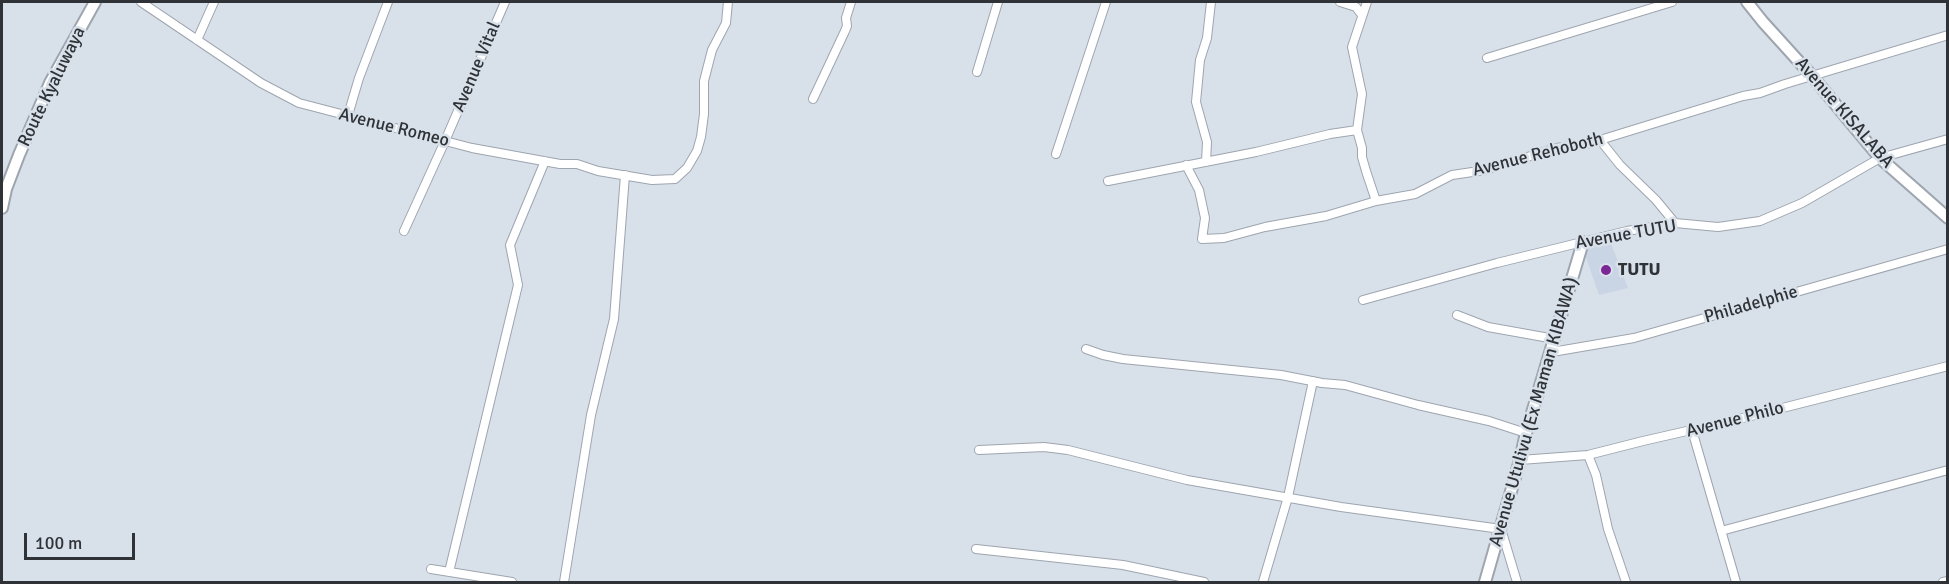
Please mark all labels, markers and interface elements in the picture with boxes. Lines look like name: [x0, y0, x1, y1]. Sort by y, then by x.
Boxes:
street label: Avenue Vital: [448, 19, 506, 115]
street label: Route Kyaluwaya: [14, 24, 90, 150]
street label: Avenue KISALABA: [1790, 53, 1898, 173]
street label: Avenue Romeo: [337, 104, 451, 152]
street label: Avenue Rehoboth: [1470, 128, 1606, 182]
street label: Avenue TUTU: [1574, 216, 1678, 254]
place label: TUTU: [1618, 259, 1661, 281]
marker: TUTU: [1599, 263, 1613, 277]
street label: Avenue Utulivu (Ex Maman KIBAWA): [1485, 275, 1583, 549]
street label: Philadelphie: [1702, 281, 1800, 329]
street label: Avenue Philo: [1684, 397, 1786, 443]
scale bar: [27, 521, 138, 559]
text: 100 m: [35, 532, 82, 554]

